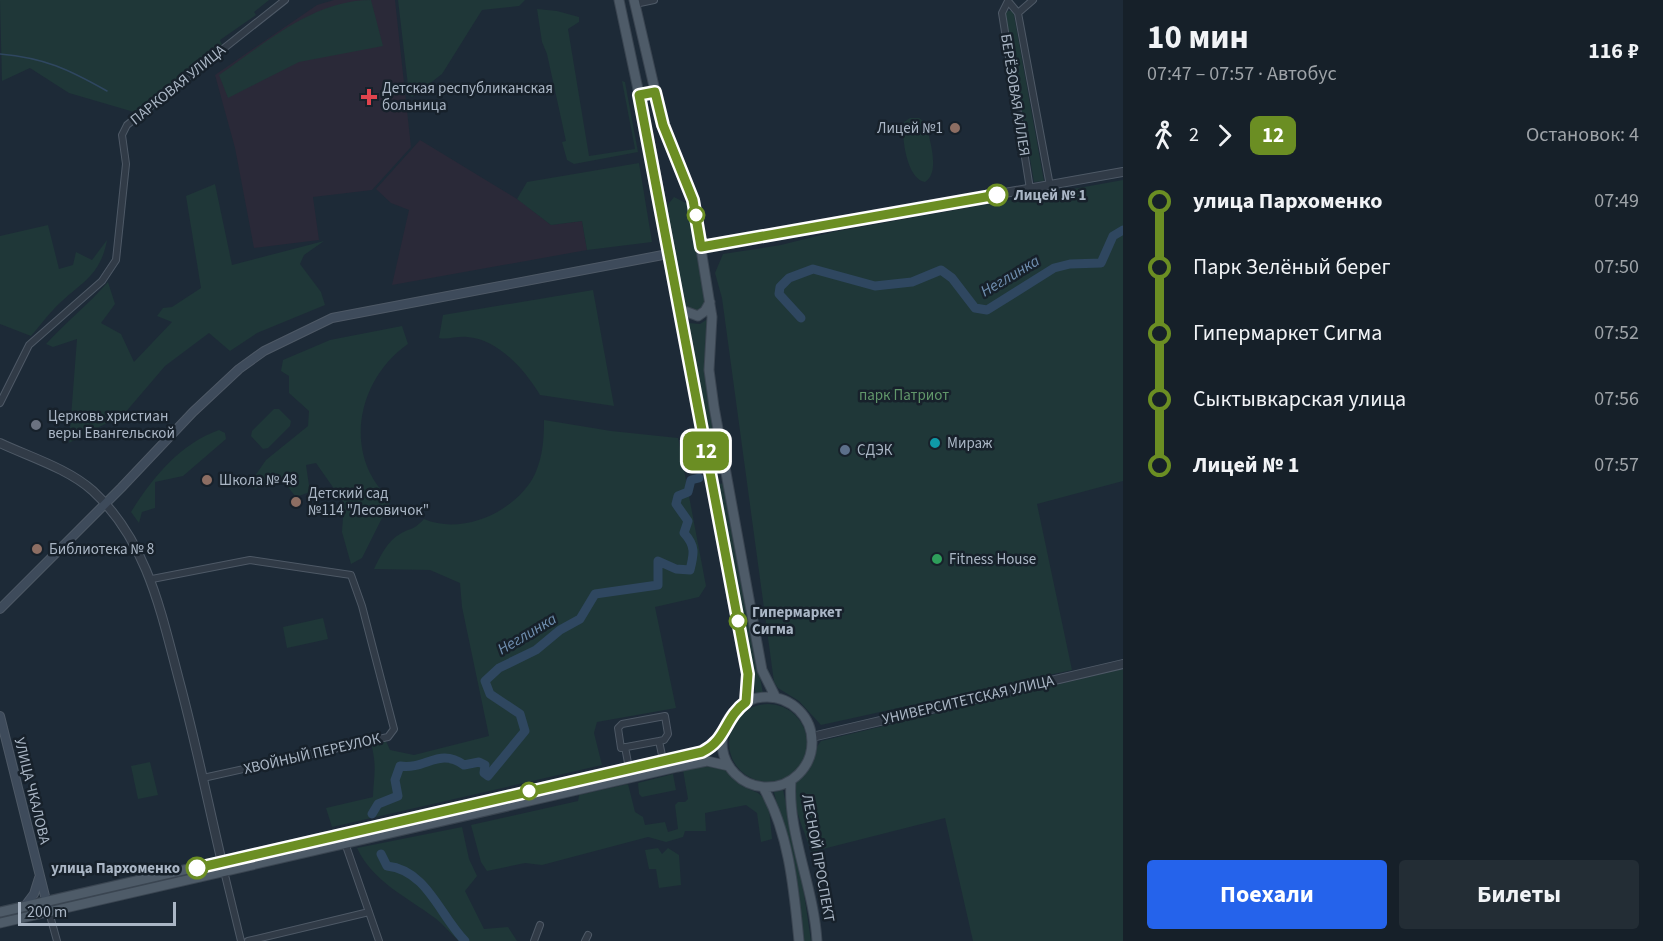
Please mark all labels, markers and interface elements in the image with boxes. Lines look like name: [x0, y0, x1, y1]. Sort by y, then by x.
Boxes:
text: 10 мин: [1147, 14, 1249, 61]
street label: БЕРЁЗОВАЯ АЛЛЕЯ: [995, 32, 1035, 158]
text: 116 ₽: [1588, 35, 1639, 67]
street label: ПАРКОВАЯ УЛИЦА: [126, 39, 231, 130]
text: 07:47 – 07:57 · Автобус: [1147, 60, 1337, 88]
place label: Детская республиканская больница: [382, 78, 553, 116]
marker: Детская республиканская больница: [360, 88, 378, 106]
place label: Лицей №1: [877, 118, 943, 139]
icon: walk: [1147, 119, 1180, 152]
icon: forward: [1208, 119, 1241, 152]
text: 12: [1262, 120, 1284, 150]
marker: Лицей №1: [948, 121, 962, 135]
text: 2: [1189, 121, 1199, 149]
text: Остановок: 4: [1526, 121, 1639, 149]
marker: Лицей № 1: [986, 184, 1008, 206]
place label: Лицей № 1: [1013, 185, 1087, 206]
text: улица Пархоменко: [1193, 185, 1382, 217]
text: 07:49: [1594, 187, 1639, 215]
unlabelled marker: [687, 206, 705, 224]
water label: Неглинка: [976, 250, 1044, 302]
text: Парк Зелёный берег: [1193, 251, 1390, 283]
text: 07:50: [1594, 253, 1639, 281]
text: Гипермаркет Сигма: [1193, 317, 1382, 349]
text: 07:52: [1594, 319, 1639, 347]
text: Сыктывкарская улица: [1193, 383, 1406, 415]
park label: парк Патриот: [859, 385, 949, 406]
text: 07:56: [1594, 385, 1639, 413]
place label: Церковь христиан веры Евангельской: [48, 406, 175, 444]
marker: Церковь христиан веры Евангельской: [29, 418, 43, 432]
line badge: 12: [679, 432, 733, 470]
place label: Мираж: [947, 433, 993, 454]
text: 12: [695, 436, 717, 466]
marker: Мираж: [928, 436, 942, 450]
place label: СДЭК: [857, 440, 893, 461]
marker: СДЭК: [838, 443, 852, 457]
text: Лицей № 1: [1193, 449, 1299, 481]
text: 07:57: [1594, 451, 1639, 479]
place label: Школа № 48: [219, 470, 297, 491]
marker: Школа № 48: [200, 473, 214, 487]
place label: Детский сад №114 "Лесовичок": [308, 483, 429, 521]
marker: Детский сад №114 "Лесовичок": [289, 495, 303, 509]
place label: Библиотека № 8: [49, 539, 154, 560]
marker: Библиотека № 8: [30, 542, 44, 556]
place label: Fitness House: [949, 549, 1036, 570]
marker: Fitness House: [930, 552, 944, 566]
place label: Гипермаркет Сигма: [752, 602, 842, 640]
water label: Неглинка: [493, 608, 561, 660]
marker: Гипермаркет Сигма: [729, 612, 747, 630]
street label: УНИВЕРСИТЕТСКАЯ УЛИЦА: [880, 670, 1057, 730]
street label: ХВОЙНЫЙ ПЕРЕУЛОК: [242, 728, 383, 780]
street label: УЛИЦА ЧКАЛОВА: [9, 735, 56, 847]
unlabelled marker: [520, 782, 538, 800]
street label: ЛЕСНОЙ ПРОСПЕКТ: [796, 792, 840, 924]
marker: улица Пархоменко: [186, 857, 208, 879]
place label: улица Пархоменко: [51, 858, 180, 879]
button: Поехали: [1147, 860, 1387, 929]
button: Билеты: [1399, 860, 1639, 929]
scale bar: [18, 899, 176, 926]
text: 200 m: [27, 901, 67, 923]

